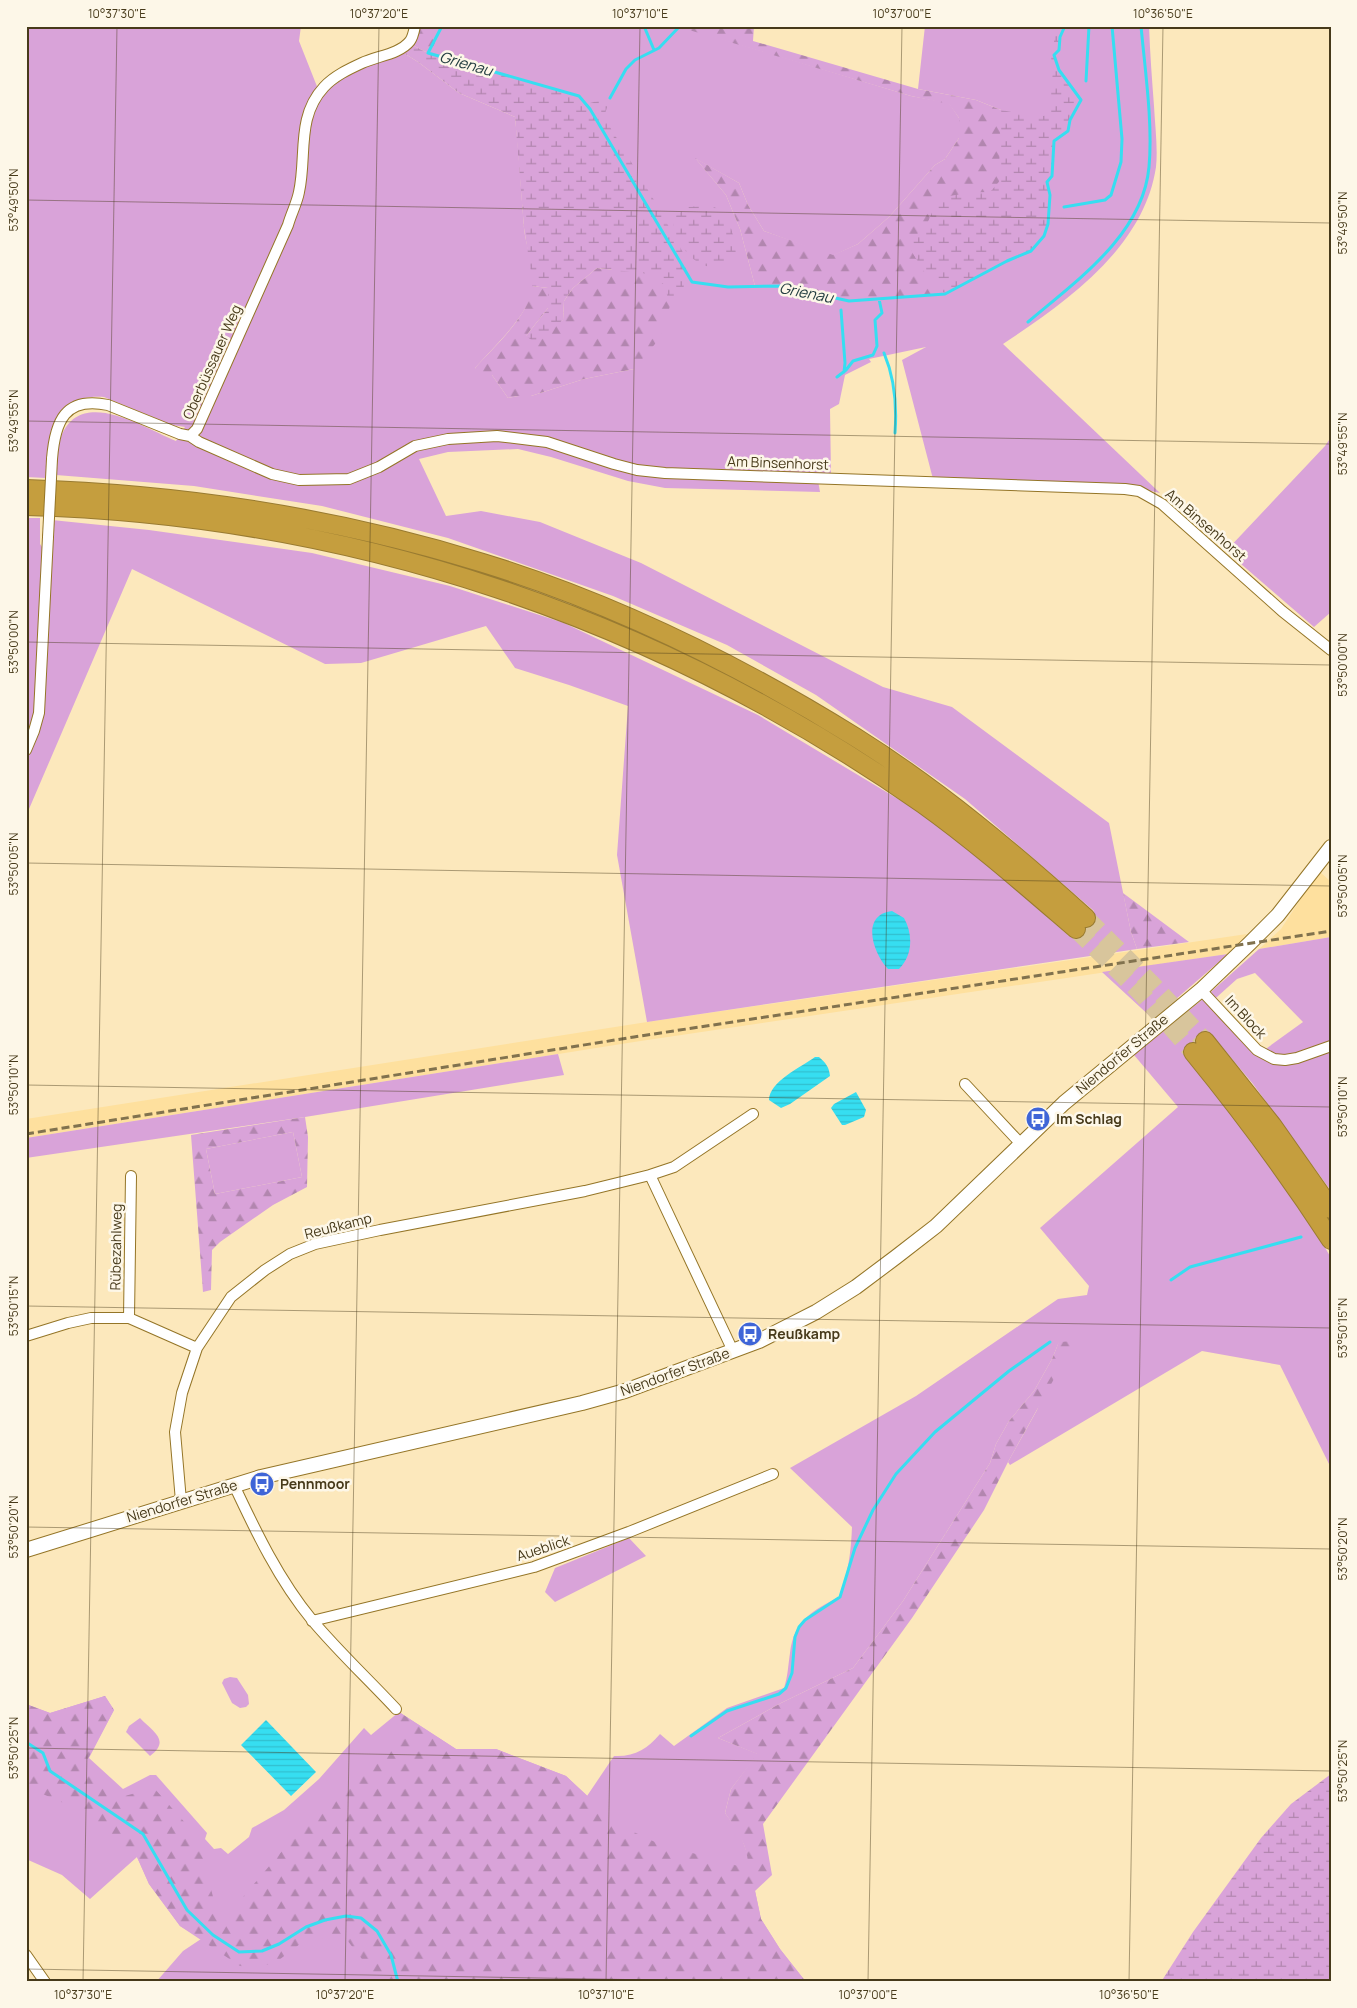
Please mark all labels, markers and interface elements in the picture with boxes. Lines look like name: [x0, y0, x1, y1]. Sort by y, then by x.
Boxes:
text: 10°37'30"E: [88, 5, 146, 22]
text: 10°37'20"E: [350, 5, 408, 22]
text: 10°37'10"E: [612, 5, 668, 22]
text: 10°37'00"E: [873, 5, 932, 22]
text: 10°36'50"E: [1133, 5, 1193, 22]
water label: Grienau: [437, 46, 496, 81]
text: 53°49'50"N: [5, 168, 22, 232]
text: 53°49'50"N: [1334, 191, 1351, 255]
water label: Grienau: [777, 277, 836, 308]
street label: Oberbüssauer Weg: [178, 301, 245, 422]
text: 53°49'55"N: [5, 390, 22, 452]
text: 53°49'55"N: [1334, 413, 1351, 475]
street label: Am Binsenhorst: [727, 451, 830, 474]
street label: Am Binsenhorst: [1162, 484, 1251, 565]
text: 53°50'00"N: [5, 610, 22, 674]
text: 53°50'00"N: [1334, 633, 1351, 697]
text: 53°50'05"N: [5, 833, 22, 895]
text: 53°50'05"N: [1334, 855, 1351, 917]
street label: Im Block: [1221, 991, 1272, 1043]
street label: Niendorfer Straße: [1072, 1009, 1172, 1098]
text: 53°50'10"N: [5, 1055, 22, 1115]
text: 53°50'10"N: [1334, 1077, 1351, 1137]
bus stop icon: Im Schlag: [1025, 1106, 1051, 1132]
place label: Im Schlag: [1056, 1109, 1122, 1128]
street label: Rübezahlweg: [105, 1203, 126, 1291]
street label: Reußkamp: [302, 1208, 373, 1243]
text: 53°50'15"N: [5, 1276, 22, 1336]
text: 53°50'15"N: [1334, 1298, 1351, 1358]
bus stop icon: Reußkamp: [737, 1321, 763, 1347]
place label: Reußkamp: [768, 1324, 840, 1343]
street label: Niendorfer Straße: [618, 1343, 732, 1400]
bus stop icon: Pennmoor: [249, 1471, 275, 1497]
place label: Pennmoor: [280, 1474, 350, 1493]
street label: Niendorfer Straße: [124, 1475, 240, 1526]
text: 53°50'20"N: [5, 1496, 22, 1558]
text: 53°50'20"N: [1334, 1518, 1351, 1580]
street label: Aueblick: [514, 1530, 573, 1565]
text: 53°50'25"N: [5, 1717, 22, 1779]
text: 53°50'25"N: [1334, 1740, 1351, 1802]
text: 10°37'30"E: [54, 1986, 112, 2003]
text: 10°37'20"E: [316, 1986, 374, 2003]
text: 10°37'10"E: [578, 1986, 634, 2003]
text: 10°37'00"E: [839, 1986, 898, 2003]
text: 10°36'50"E: [1099, 1986, 1159, 2003]

